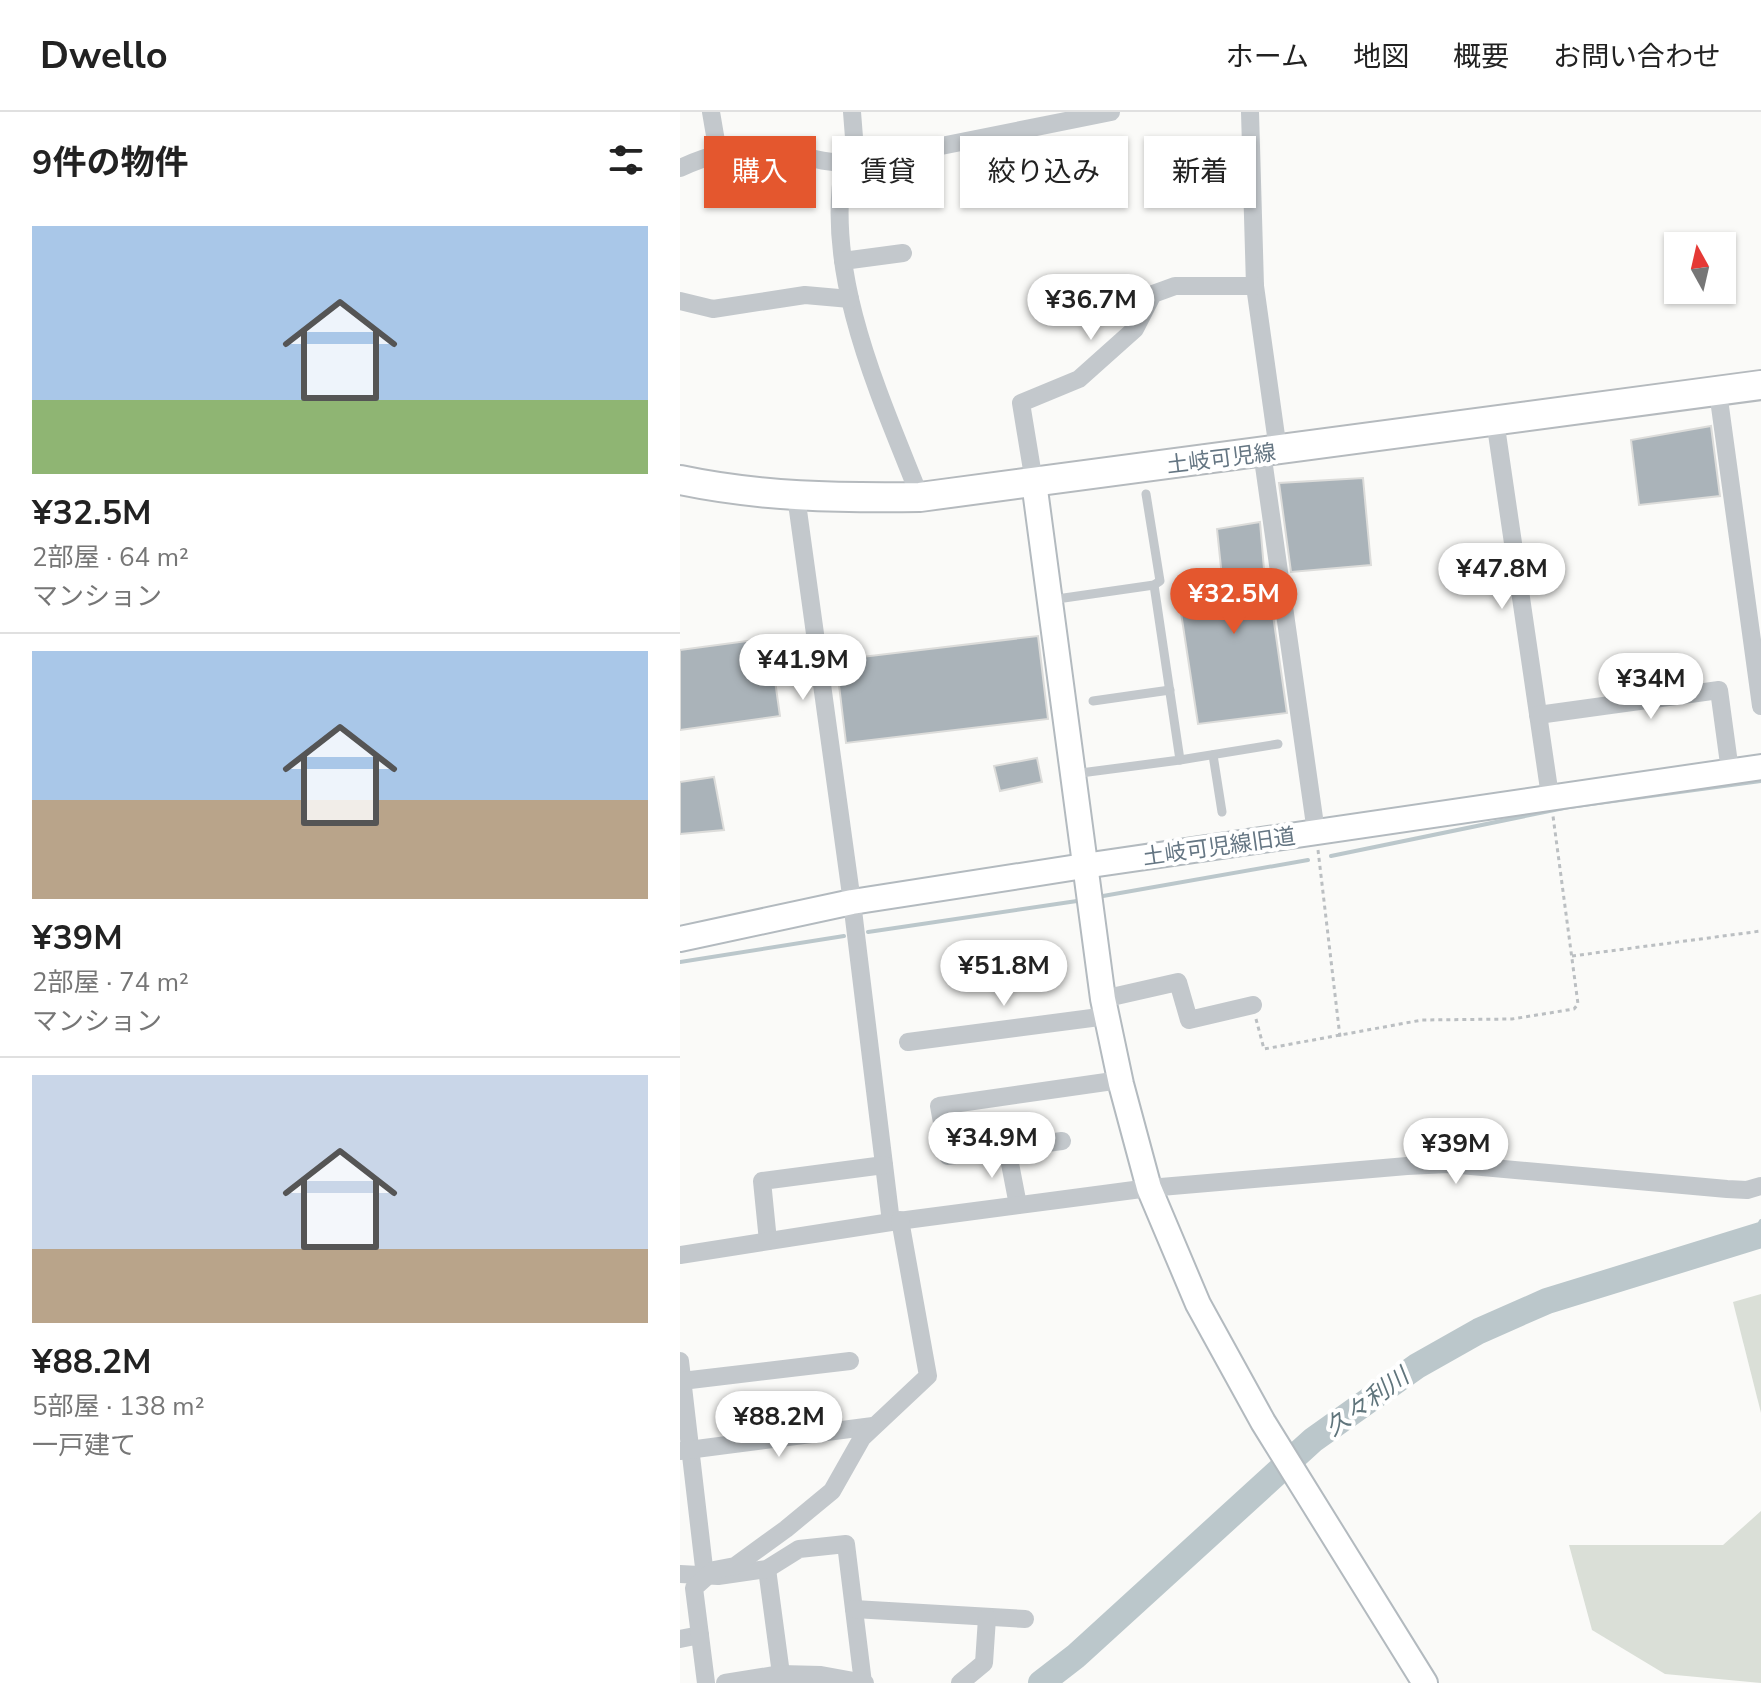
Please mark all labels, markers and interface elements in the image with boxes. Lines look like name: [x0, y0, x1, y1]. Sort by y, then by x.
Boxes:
text: Dwello: [40, 30, 168, 81]
text: ホーム: [1226, 38, 1309, 76]
text: 地図: [1353, 38, 1409, 76]
text: 概要: [1453, 38, 1509, 76]
text: お問い合わせ: [1553, 38, 1721, 76]
chip: 購入: [704, 136, 816, 208]
chip: 賃貸: [832, 136, 944, 208]
chip: 絞り込み: [960, 136, 1128, 208]
chip: 新着: [1144, 136, 1256, 208]
icon: filters: [604, 138, 648, 182]
text: 9件の物件: [32, 140, 188, 186]
north arrow: [1664, 232, 1736, 304]
map controls: [1664, 232, 1736, 304]
pin: ¥36.7M: [1026, 274, 1156, 342]
icon: home: [268, 278, 412, 422]
text: ¥36.7M: [1045, 282, 1137, 317]
street label: 土岐可児線: [1165, 437, 1278, 481]
text: ¥32.5M: [32, 490, 152, 536]
text: 2部屋 · 64 m²: [32, 540, 189, 575]
pin: ¥47.8M: [1437, 543, 1567, 611]
text: ¥47.8M: [1456, 551, 1548, 586]
pin: ¥32.5M: [1169, 568, 1299, 636]
text: ¥32.5M: [1188, 576, 1280, 611]
text: マンション: [32, 579, 162, 614]
pin: ¥41.9M: [738, 634, 868, 702]
text: ¥41.9M: [757, 642, 849, 677]
pin: ¥34M: [1604, 653, 1698, 721]
text: ¥34M: [1616, 661, 1686, 696]
icon: home: [268, 703, 412, 847]
street label: 土岐可児線旧道: [1141, 821, 1297, 873]
text: ¥39M: [32, 915, 123, 961]
pin: ¥51.8M: [939, 940, 1069, 1008]
text: ¥51.8M: [958, 948, 1050, 983]
text: 2部屋 · 74 m²: [32, 965, 189, 1000]
text: マンション: [32, 1004, 162, 1039]
pin: ¥34.9M: [927, 1112, 1057, 1180]
pin: ¥39M: [1409, 1118, 1503, 1186]
text: ¥34.9M: [946, 1120, 1038, 1155]
text: ¥39M: [1421, 1126, 1491, 1161]
icon: home: [268, 1127, 412, 1271]
text: ¥88.2M: [32, 1339, 152, 1385]
water label: 久々利川: [1319, 1359, 1418, 1443]
text: 5部屋 · 138 m²: [32, 1389, 205, 1424]
pin: ¥88.2M: [714, 1391, 844, 1459]
text: ¥88.2M: [733, 1399, 825, 1434]
text: 一戸建て: [32, 1428, 136, 1463]

